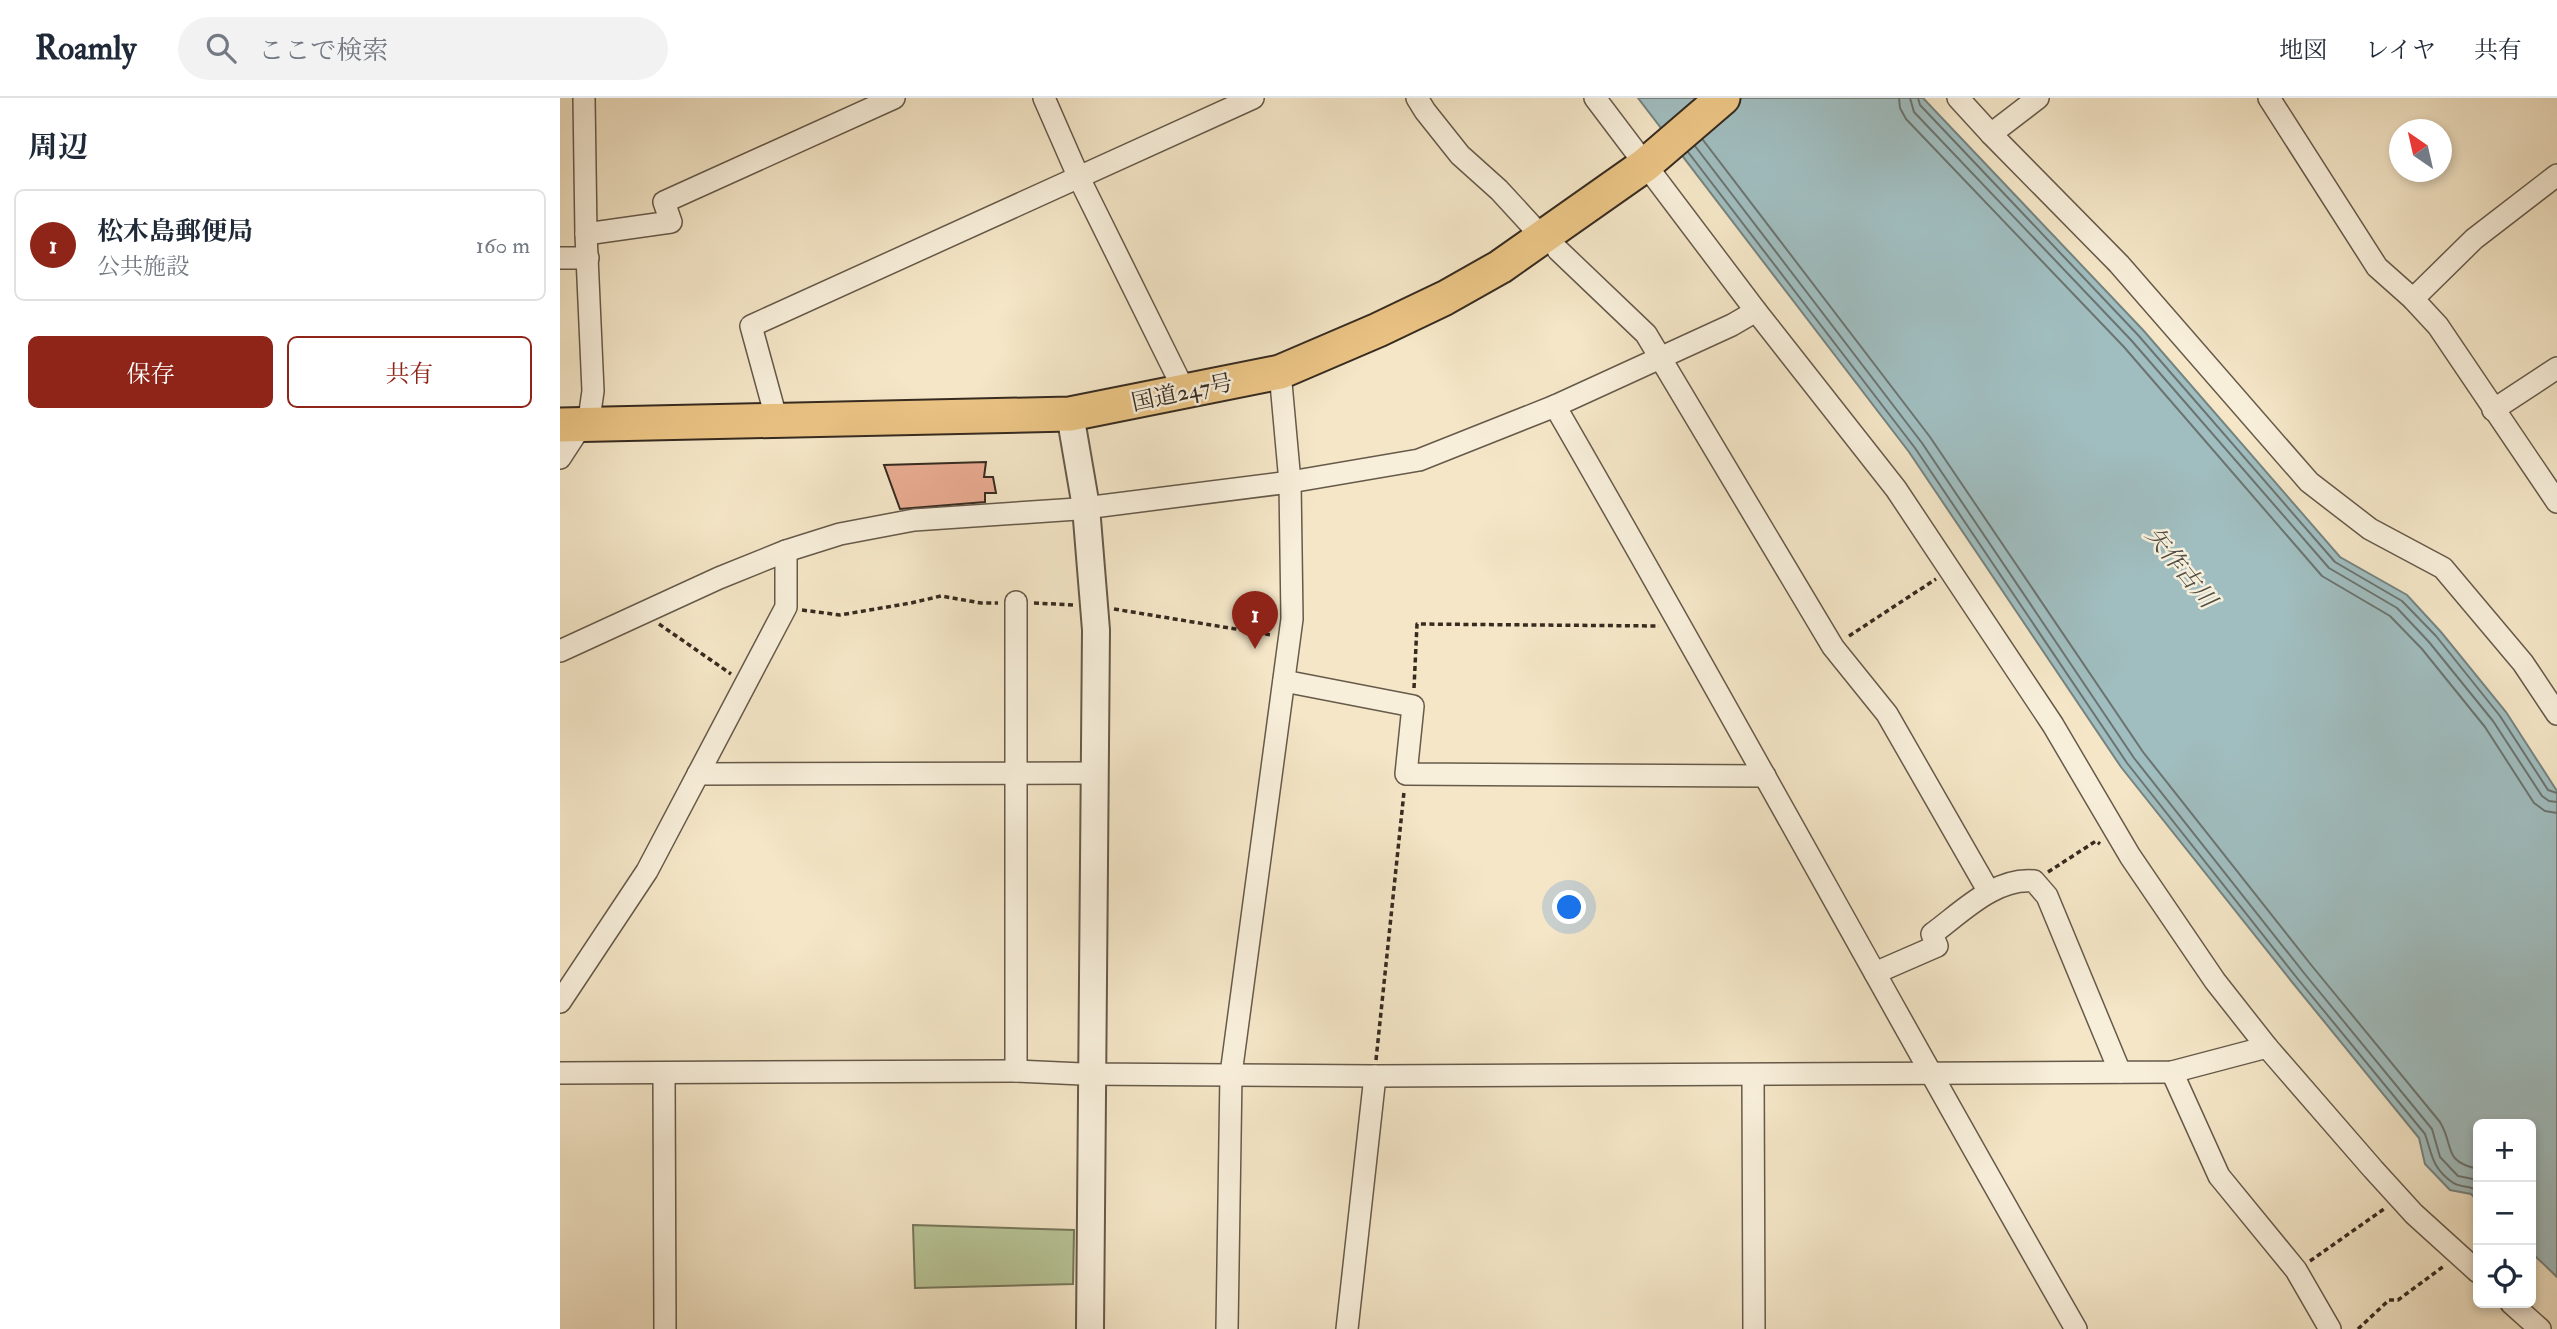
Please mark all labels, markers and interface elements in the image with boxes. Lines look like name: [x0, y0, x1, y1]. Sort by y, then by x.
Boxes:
search box: [178, 17, 668, 80]
text: Roamly: [35, 28, 136, 69]
icon: search: [202, 29, 240, 67]
text: ここで検索: [258, 35, 388, 67]
text: 地図: [2279, 35, 2327, 66]
text: レイヤ: [2365, 35, 2436, 66]
text: 共有: [2474, 35, 2522, 66]
north arrow: [2389, 119, 2452, 182]
text: 周辺: [28, 129, 88, 166]
text: 松木島郵便局: [97, 216, 253, 248]
text: 1: [49, 231, 57, 260]
text: 160 m: [476, 231, 530, 260]
text: 公共施設: [97, 252, 189, 281]
button: 保存: [28, 336, 273, 408]
button: 共有: [287, 336, 532, 408]
street label: 国道247号: [1129, 368, 1236, 417]
water label: 矢作古川: [2138, 520, 2225, 617]
pin: 1: [1232, 591, 1278, 649]
your location: [1552, 890, 1586, 924]
map controls: [2473, 1119, 2536, 1308]
button: +: [2473, 1119, 2536, 1182]
button: −: [2473, 1182, 2536, 1245]
button: locate: [2473, 1245, 2536, 1308]

